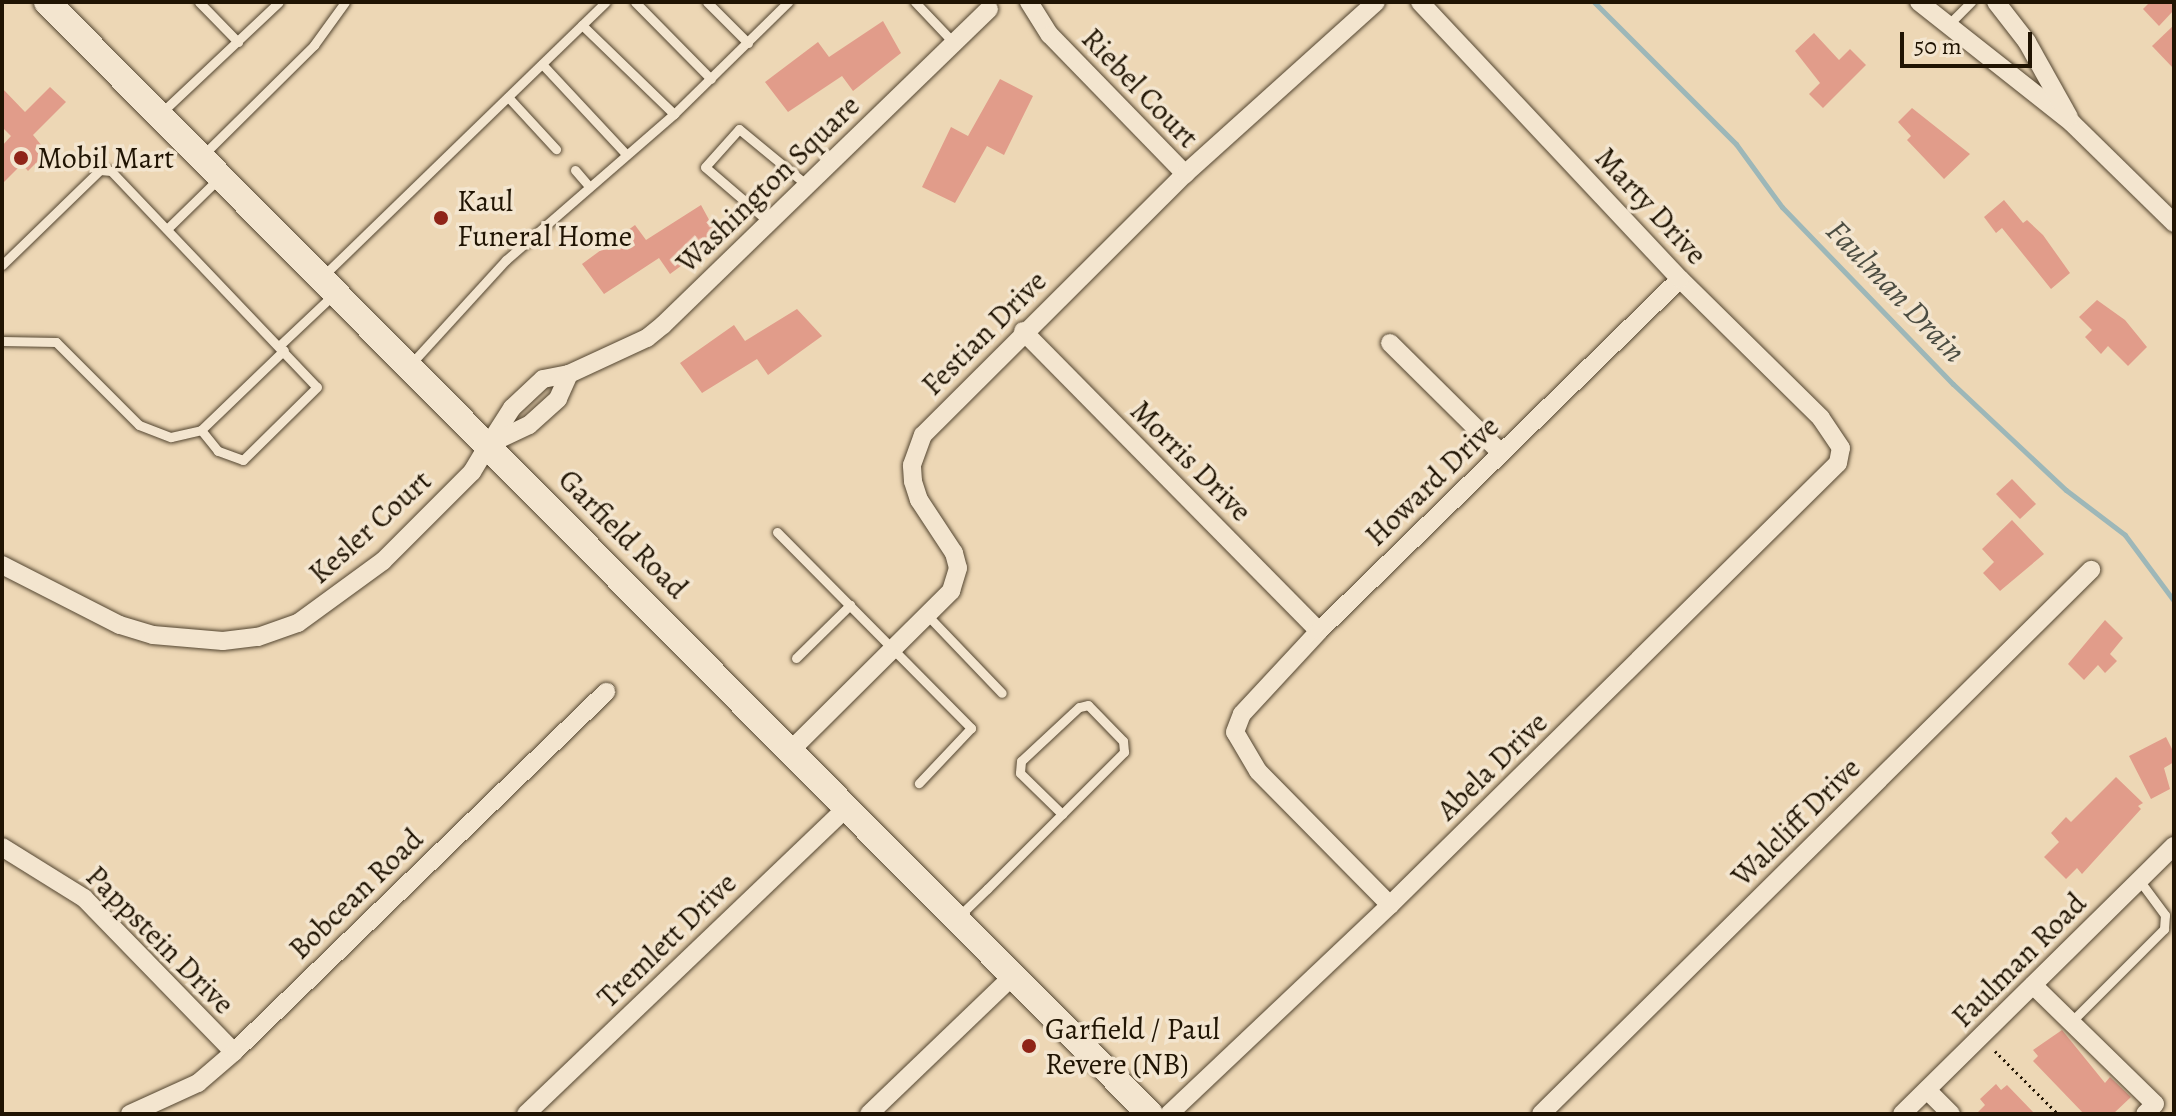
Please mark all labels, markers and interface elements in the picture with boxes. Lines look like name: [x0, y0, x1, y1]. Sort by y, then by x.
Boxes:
scale bar: [1904, 16, 2036, 66]
street label: Riebel Court: [1074, 21, 1206, 155]
text: 50 m: [1914, 30, 1962, 62]
street label: Washington Square: [669, 88, 867, 280]
place label: Mobil Mart: [37, 140, 174, 176]
street label: Marty Drive: [1588, 140, 1714, 272]
marker: Mobil Mart: [12, 149, 30, 167]
place label: Kaul Funeral Home: [457, 183, 632, 254]
marker: Kaul Funeral Home: [432, 209, 450, 227]
water label: Faulman Drain: [1818, 212, 1974, 370]
street label: Festian Drive: [914, 263, 1054, 403]
street label: Morris Drive: [1123, 393, 1259, 529]
street label: Howard Drive: [1358, 408, 1506, 554]
street label: Garfield Road: [551, 462, 695, 606]
street label: Kesler Court: [301, 463, 439, 591]
street label: Abela Drive: [1429, 704, 1555, 828]
street label: Walcliff Drive: [1724, 750, 1868, 894]
street label: Bobcean Road: [282, 821, 430, 967]
street label: Pappstein Drive: [78, 858, 242, 1022]
street label: Tremlett Drive: [590, 865, 744, 1015]
street label: Faulman Road: [1944, 885, 2094, 1035]
place label: Garfield / Paul Revere (NB): [1045, 1011, 1220, 1082]
marker: Garfield / Paul Revere (NB): [1020, 1037, 1038, 1055]

